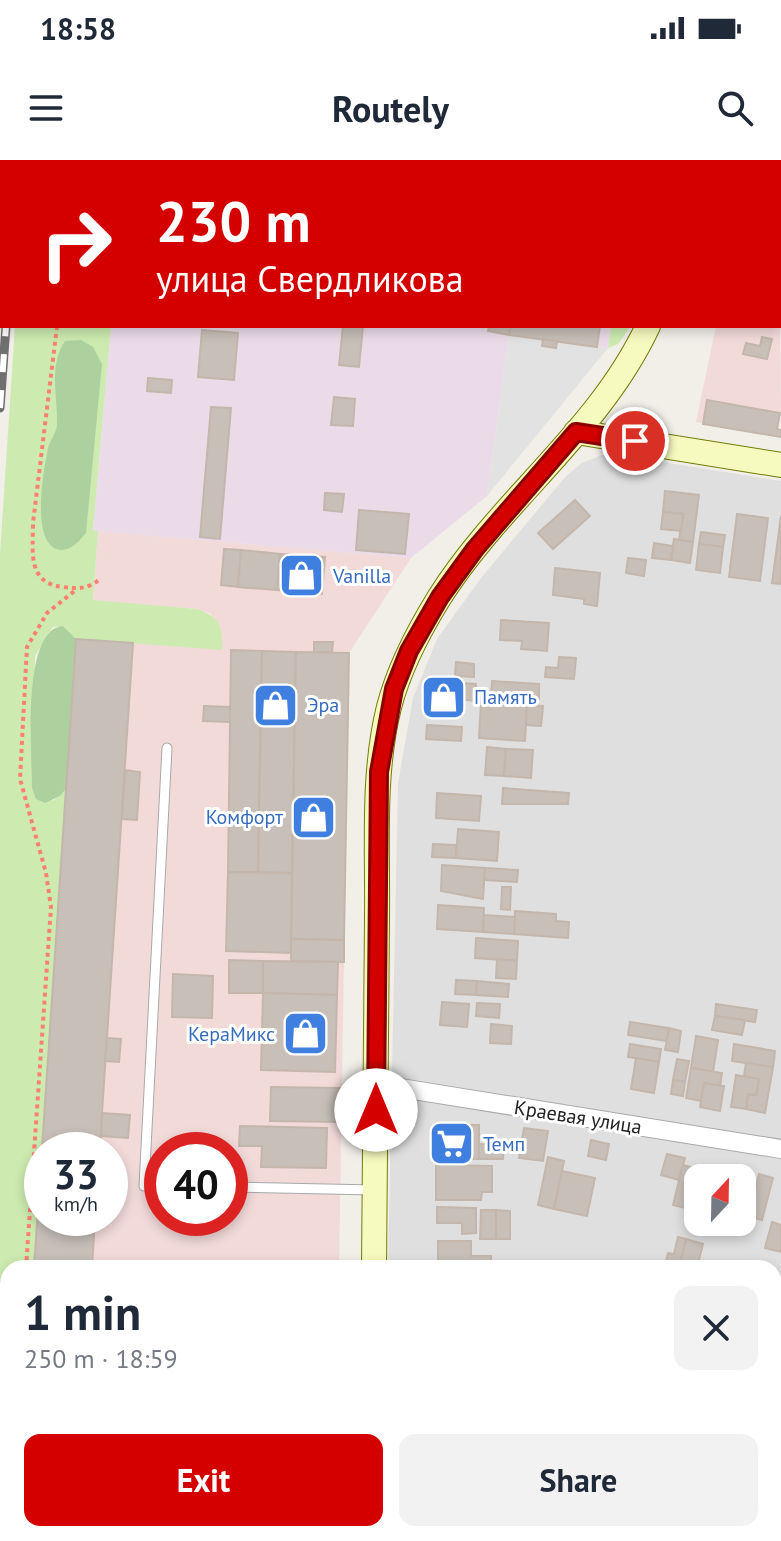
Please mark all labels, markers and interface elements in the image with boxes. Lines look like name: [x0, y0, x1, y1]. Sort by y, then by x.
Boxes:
text: 18:58: [40, 9, 116, 48]
text: Routely: [332, 85, 449, 132]
icon: menu: [24, 86, 68, 130]
icon: search: [713, 86, 757, 130]
text: 230 m: [156, 185, 311, 257]
icon: right: [24, 192, 128, 296]
text: улица Свердликова: [156, 255, 464, 302]
pin: [601, 407, 669, 475]
icon: arrive: [613, 419, 657, 463]
shop icon: Vanilla: [278, 552, 326, 600]
place label: Vanilla: [332, 563, 391, 589]
shop icon: Память: [419, 673, 467, 721]
shop icon: Эра: [252, 681, 300, 729]
place label: Память: [474, 684, 537, 710]
place label: Эра: [307, 692, 339, 718]
shop icon: Комфорт: [290, 793, 338, 841]
place label: Комфорт: [206, 804, 283, 830]
shop icon: КераМикс: [282, 1010, 330, 1058]
place label: КераМикс: [188, 1021, 275, 1047]
position arrow: [334, 1068, 418, 1152]
street label: Краевая улица: [512, 1094, 644, 1140]
supermarket icon: Темп: [428, 1120, 476, 1168]
place label: Темп: [483, 1131, 525, 1157]
speed limit sign: 40: [144, 1132, 248, 1236]
text: 33: [53, 1148, 99, 1200]
north arrow: [684, 1164, 756, 1236]
map controls: [684, 1164, 756, 1236]
text: km/h: [54, 1191, 98, 1217]
text: 1 min: [24, 1281, 141, 1343]
button: close: [674, 1286, 758, 1370]
text: 250 m · 18:59: [24, 1342, 178, 1375]
button: Exit: [24, 1434, 383, 1526]
button: Share: [399, 1434, 758, 1526]

